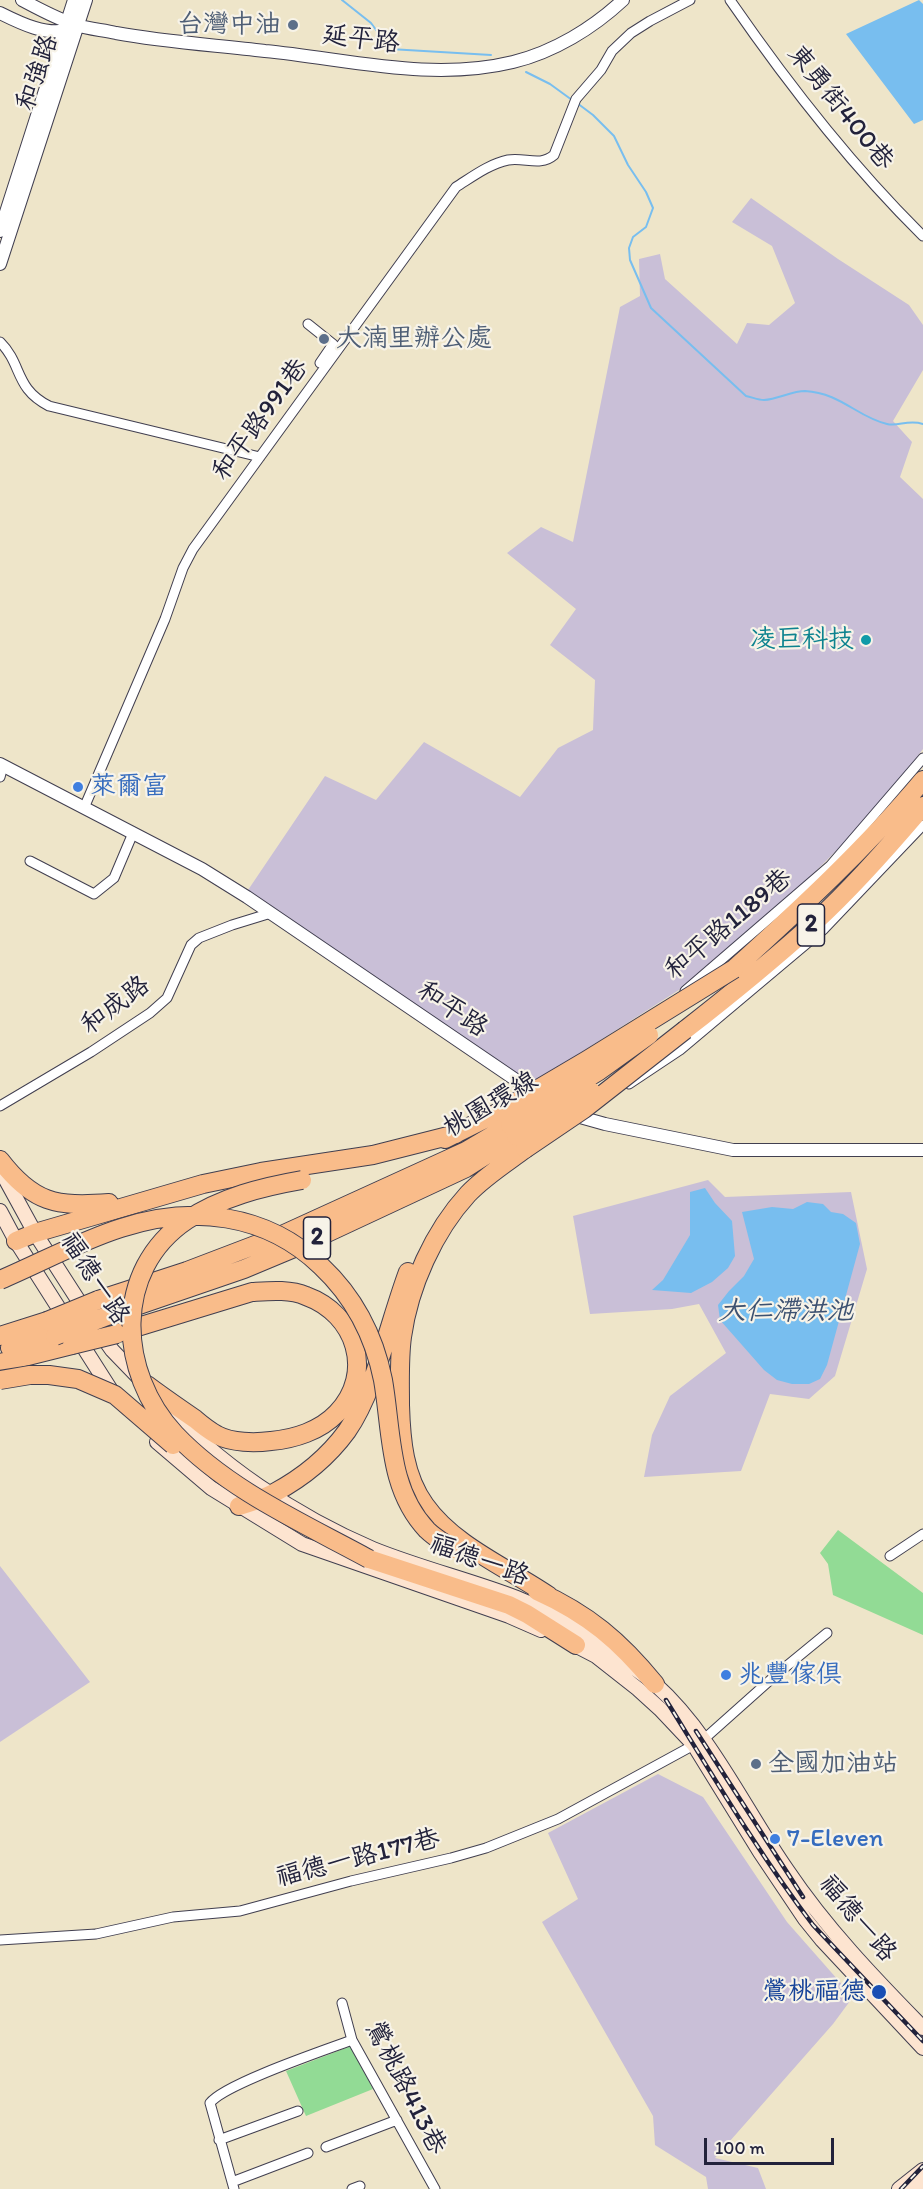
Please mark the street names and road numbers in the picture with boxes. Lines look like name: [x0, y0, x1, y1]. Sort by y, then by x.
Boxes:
street label: 延平路: [320, 20, 402, 60]
street label: 和強路: [11, 31, 65, 115]
street label: 東勇街400巷: [780, 39, 900, 177]
street label: 和平路991巷: [206, 353, 316, 487]
street label: 和平路1189巷: [659, 863, 799, 987]
road number: 2: [798, 904, 824, 946]
street label: 和成路: [75, 970, 157, 1042]
street label: 和平路: [411, 975, 493, 1045]
street label: 桃園環線: [438, 1065, 544, 1145]
road number: 2: [304, 1217, 330, 1259]
street label: 福德一路: [53, 1227, 135, 1331]
street label: 福德一路: [425, 1529, 533, 1593]
street label: 福德一路177巷: [273, 1824, 443, 1894]
street label: 福德一路: [812, 1869, 902, 1969]
street label: 鶯桃路413巷: [358, 2016, 452, 2160]

